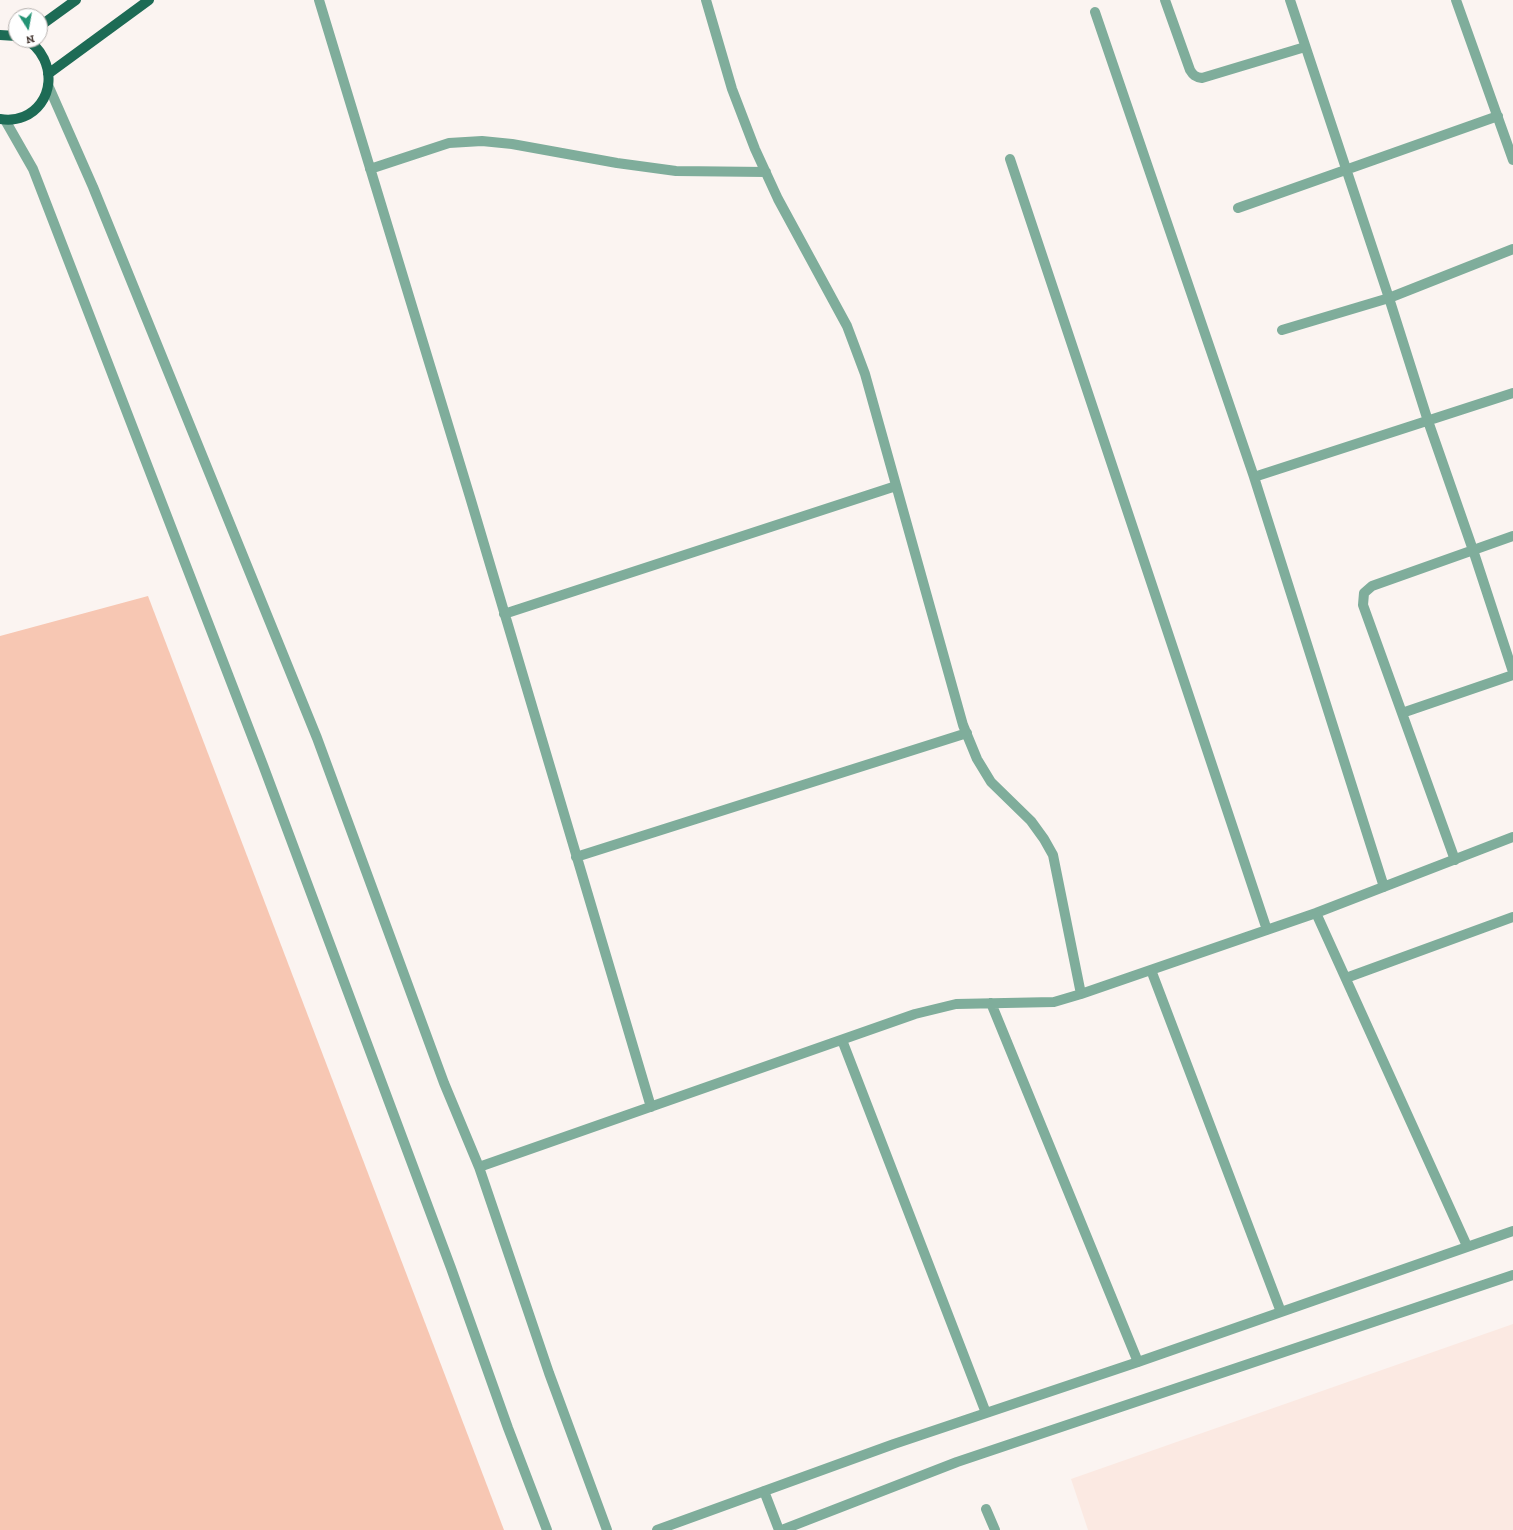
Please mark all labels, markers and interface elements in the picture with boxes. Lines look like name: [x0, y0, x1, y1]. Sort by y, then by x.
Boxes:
north arrow: [8, 8, 48, 48]
text: N: [25, 32, 36, 46]

